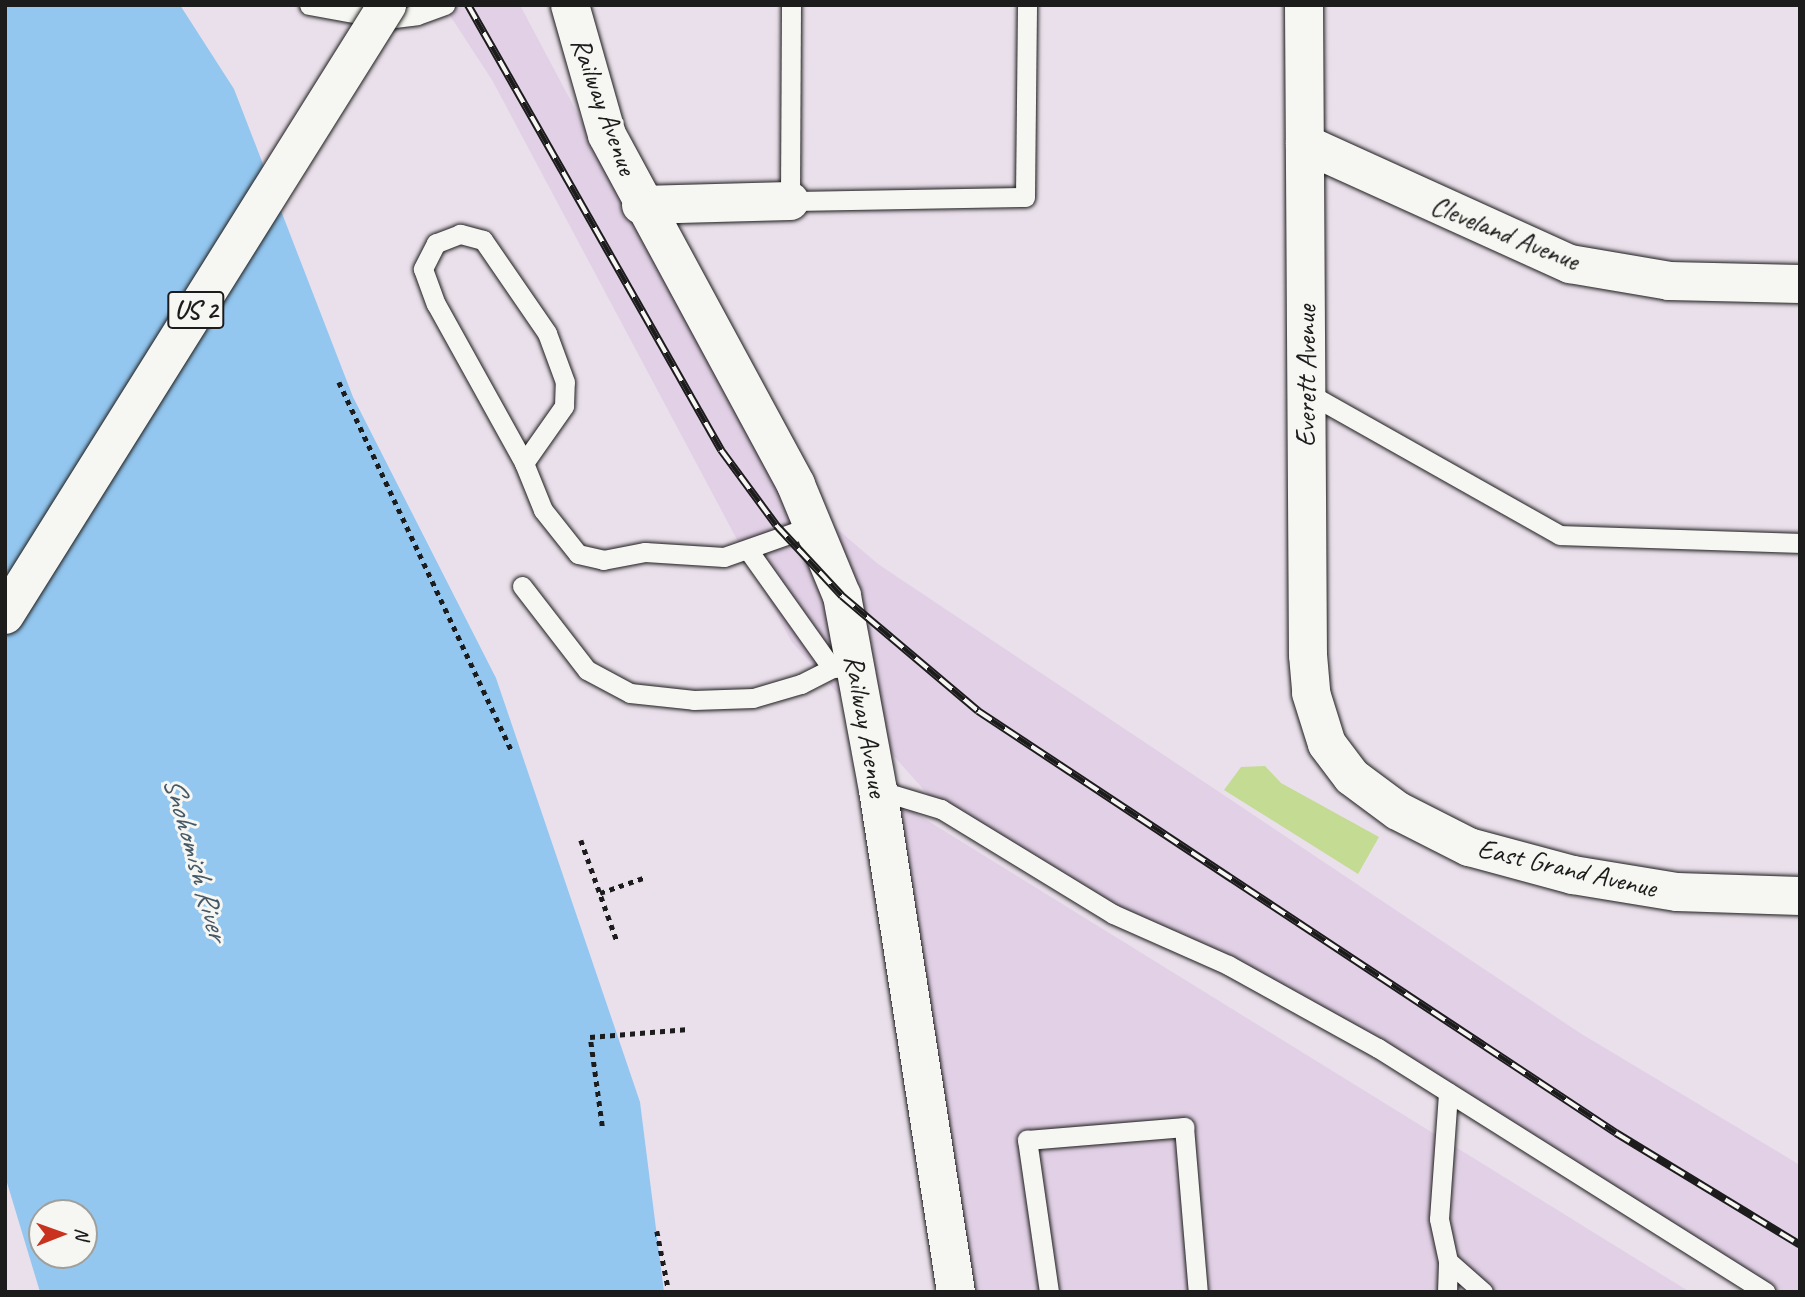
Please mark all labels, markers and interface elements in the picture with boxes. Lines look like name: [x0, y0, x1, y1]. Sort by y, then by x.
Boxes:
street label: Railway Avenue: [564, 33, 644, 179]
street label: Cleveland Avenue: [1426, 188, 1584, 278]
road number: US 2: [166, 288, 226, 332]
street label: Everett Avenue: [1289, 305, 1323, 447]
street label: Railway Avenue: [837, 652, 895, 800]
water label: Snohomish River: [156, 772, 236, 944]
street label: East Grand Avenue: [1474, 831, 1660, 905]
north arrow: [28, 1199, 98, 1269]
text: N: [70, 1228, 94, 1240]

